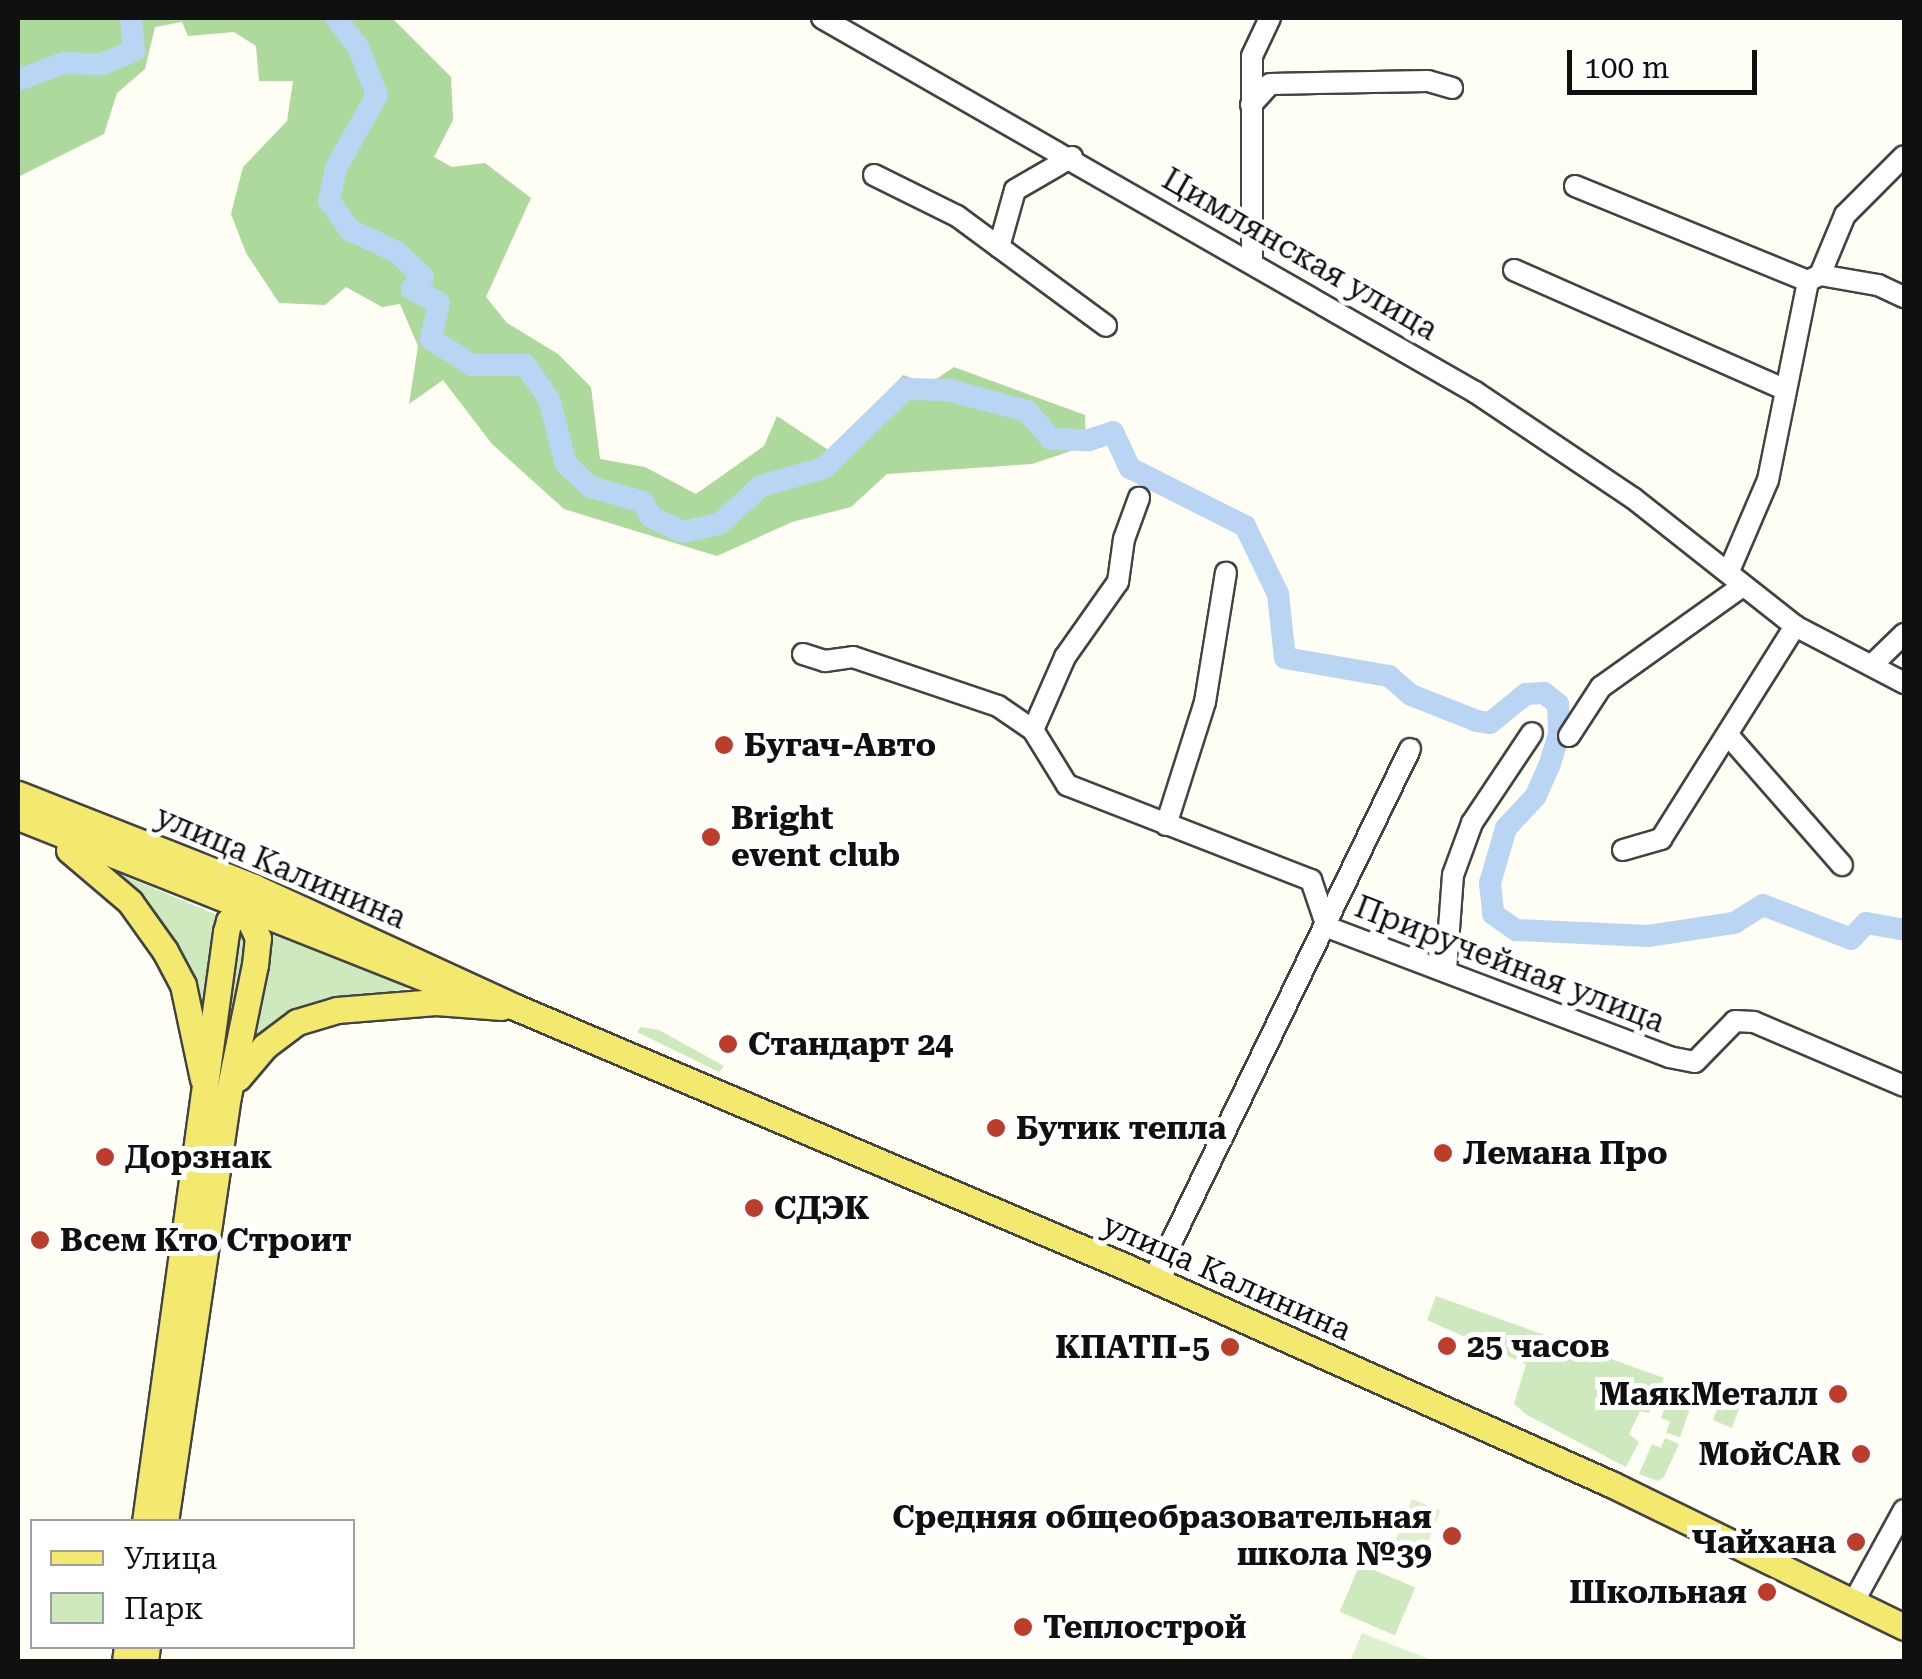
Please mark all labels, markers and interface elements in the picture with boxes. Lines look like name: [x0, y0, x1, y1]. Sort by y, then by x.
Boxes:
scale bar: [1572, 30, 1762, 92]
text: 100 m: [1584, 50, 1669, 85]
street label: Цимлянская улица: [1155, 159, 1445, 349]
place label: Бугач-Авто: [744, 726, 936, 764]
marker: Бугач-Авто: [713, 734, 735, 756]
street label: улица Калинина: [150, 797, 412, 937]
place label: Bright event club: [731, 800, 900, 875]
marker: Bright event club: [700, 826, 722, 848]
street label: Приручейная улица: [1350, 887, 1670, 1041]
place label: Стандарт 24: [748, 1025, 953, 1063]
marker: Стандарт 24: [717, 1033, 739, 1055]
place label: Бутик тепла: [1016, 1109, 1227, 1147]
marker: Бутик тепла: [985, 1117, 1007, 1139]
place label: Лемана Про: [1463, 1134, 1668, 1172]
place label: Дорзнак: [125, 1138, 272, 1176]
marker: Лемана Про: [1432, 1142, 1454, 1164]
marker: Дорзнак: [94, 1146, 116, 1168]
place label: СДЭК: [774, 1189, 869, 1227]
marker: СДЭК: [743, 1197, 765, 1219]
street label: улица Калинина: [1096, 1205, 1358, 1349]
place label: Всем Кто Строит: [60, 1221, 351, 1259]
marker: Всем Кто Строит: [29, 1229, 51, 1251]
place label: 25 часов: [1467, 1327, 1610, 1365]
place label: КПАТП-5: [1055, 1328, 1210, 1366]
marker: 25 часов: [1436, 1335, 1458, 1357]
marker: КПАТП-5: [1219, 1336, 1241, 1358]
place label: МаякМеталл: [1599, 1375, 1818, 1413]
marker: МаякМеталл: [1827, 1383, 1849, 1405]
place label: МойCAR: [1699, 1435, 1841, 1473]
marker: МойCAR: [1850, 1443, 1872, 1465]
place label: Средняя общеобразовательная школа №39: [892, 1499, 1432, 1574]
legend: [30, 1519, 355, 1649]
place label: Чайхана: [1691, 1523, 1836, 1561]
marker: Средняя общеобразовательная школа №39: [1441, 1525, 1463, 1547]
marker: Чайхана: [1845, 1531, 1867, 1553]
text: Улица: [124, 1541, 217, 1576]
place label: Школьная: [1569, 1573, 1747, 1611]
marker: Школьная: [1756, 1581, 1778, 1603]
text: Парк: [124, 1591, 203, 1626]
place label: Теплострой: [1043, 1608, 1246, 1646]
marker: Теплострой: [1012, 1616, 1034, 1638]

